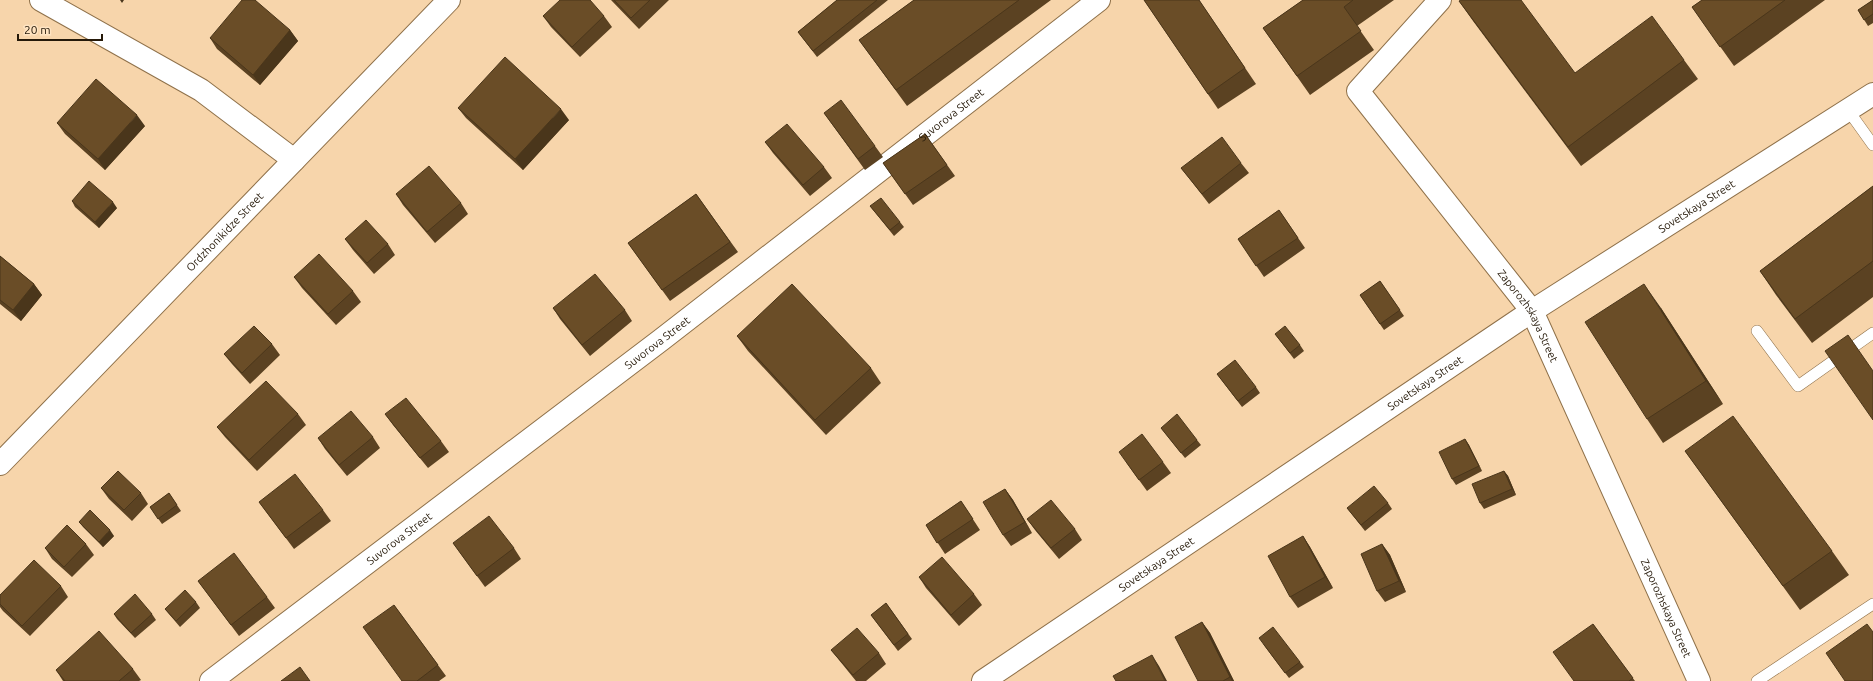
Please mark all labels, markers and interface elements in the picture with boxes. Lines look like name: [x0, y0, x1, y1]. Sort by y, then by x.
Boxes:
scale bar: [18, 16, 102, 42]
text: 20 m: [24, 23, 51, 36]
street label: Suvorova Street: [916, 85, 987, 144]
street label: Sovetskaya Street: [1656, 177, 1737, 235]
street label: Ordzhonikidze Street: [184, 190, 266, 274]
street label: Zaporozhskaya Street: [1495, 267, 1561, 365]
street label: Suvorova Street: [622, 314, 693, 371]
street label: Sovetskaya Street: [1385, 353, 1465, 413]
street label: Suvorova Street: [364, 510, 435, 567]
street label: Sovetskaya Street: [1116, 534, 1197, 594]
street label: Zaporozhskaya Street: [1639, 557, 1694, 660]

